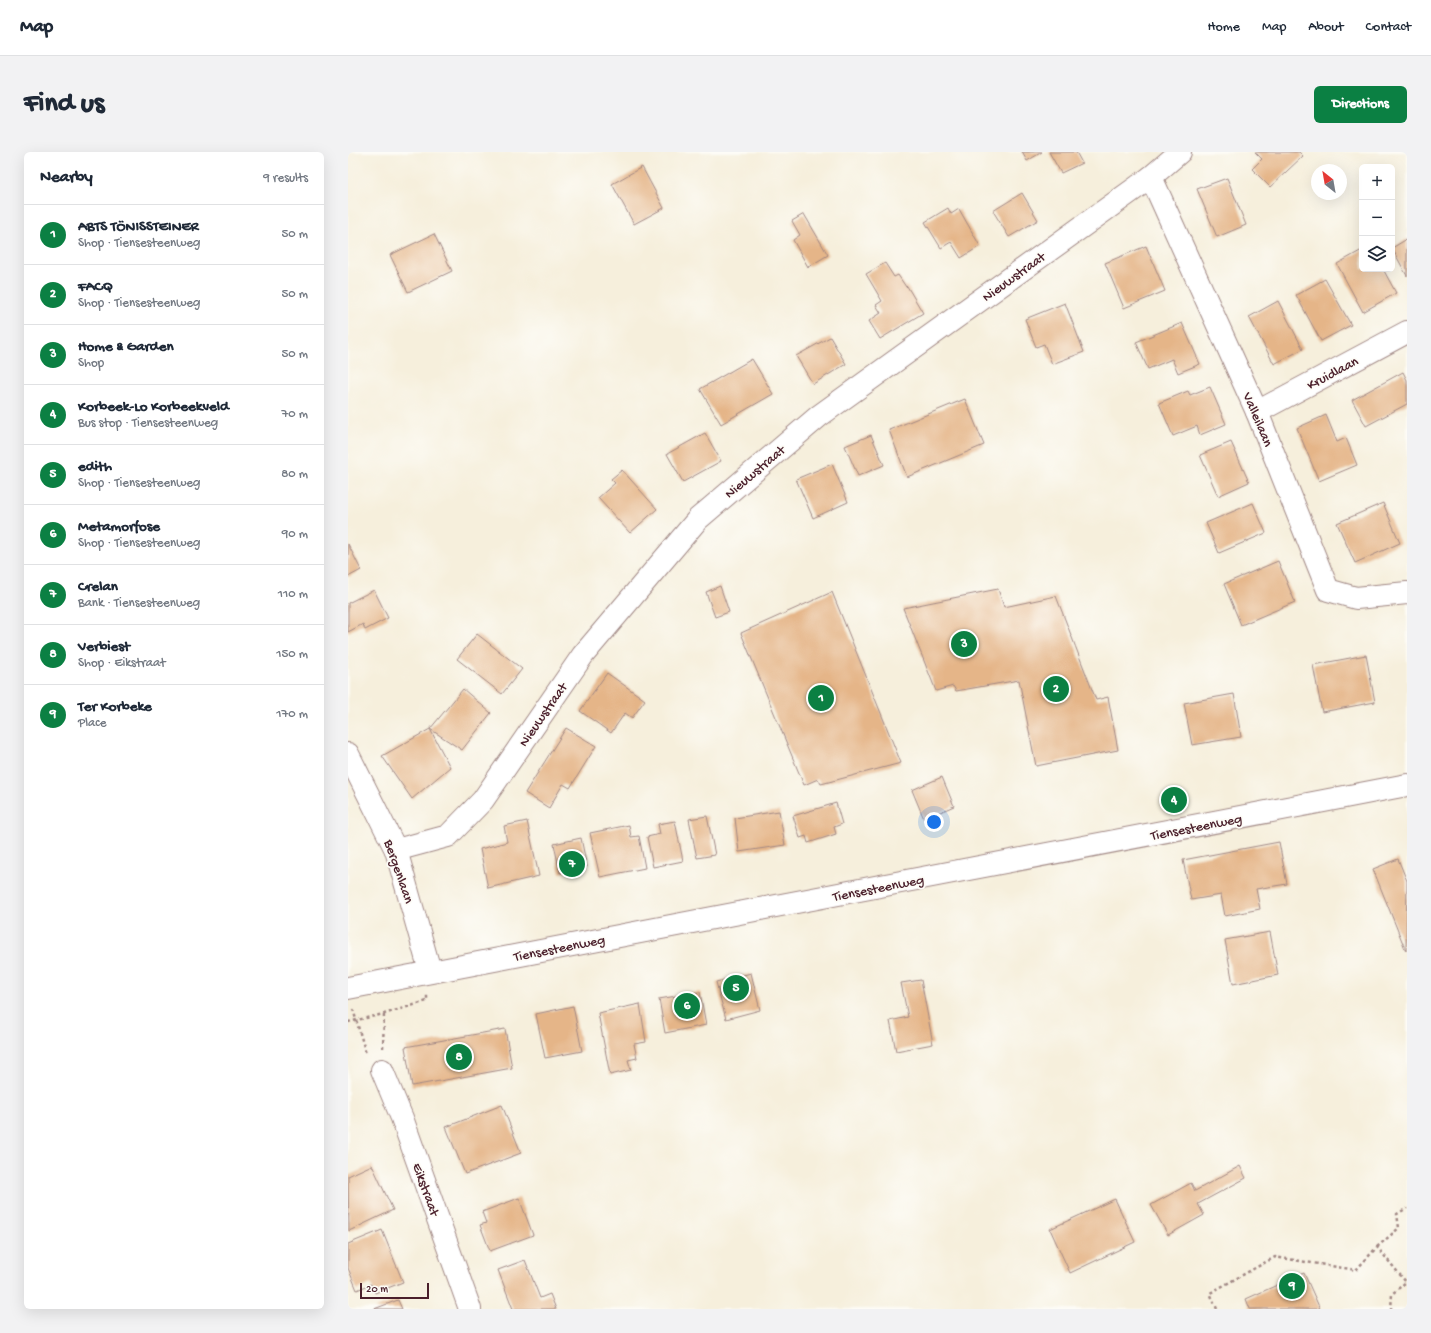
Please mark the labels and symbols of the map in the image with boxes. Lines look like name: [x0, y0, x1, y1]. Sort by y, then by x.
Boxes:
north arrow: [1311, 164, 1347, 200]
street label: Nieuwstraat: [980, 249, 1050, 307]
street label: Kruidlaan: [1305, 353, 1362, 395]
street label: Valleilaan: [1237, 389, 1276, 450]
street label: Nieuwstraat: [722, 442, 790, 503]
pin: 3: [951, 629, 977, 659]
pin: 2: [1043, 674, 1069, 704]
street label: Nieuwstraat: [516, 679, 573, 751]
pin: 1: [808, 683, 834, 713]
pin: 4: [1161, 785, 1187, 815]
street label: Tiensesteenweg: [1148, 811, 1244, 846]
your location: [924, 812, 944, 832]
street label: Bergenlaan: [378, 837, 417, 906]
pin: 7: [559, 849, 585, 879]
street label: Tiensesteenweg: [830, 872, 926, 907]
street label: Tiensesteenweg: [511, 932, 607, 967]
pin: 5: [723, 973, 749, 1003]
pin: 6: [674, 991, 700, 1021]
pin: 8: [446, 1042, 472, 1072]
street label: Eikstraat: [407, 1161, 442, 1220]
pin: 9: [1279, 1271, 1305, 1301]
scale bar: [360, 1281, 429, 1300]

